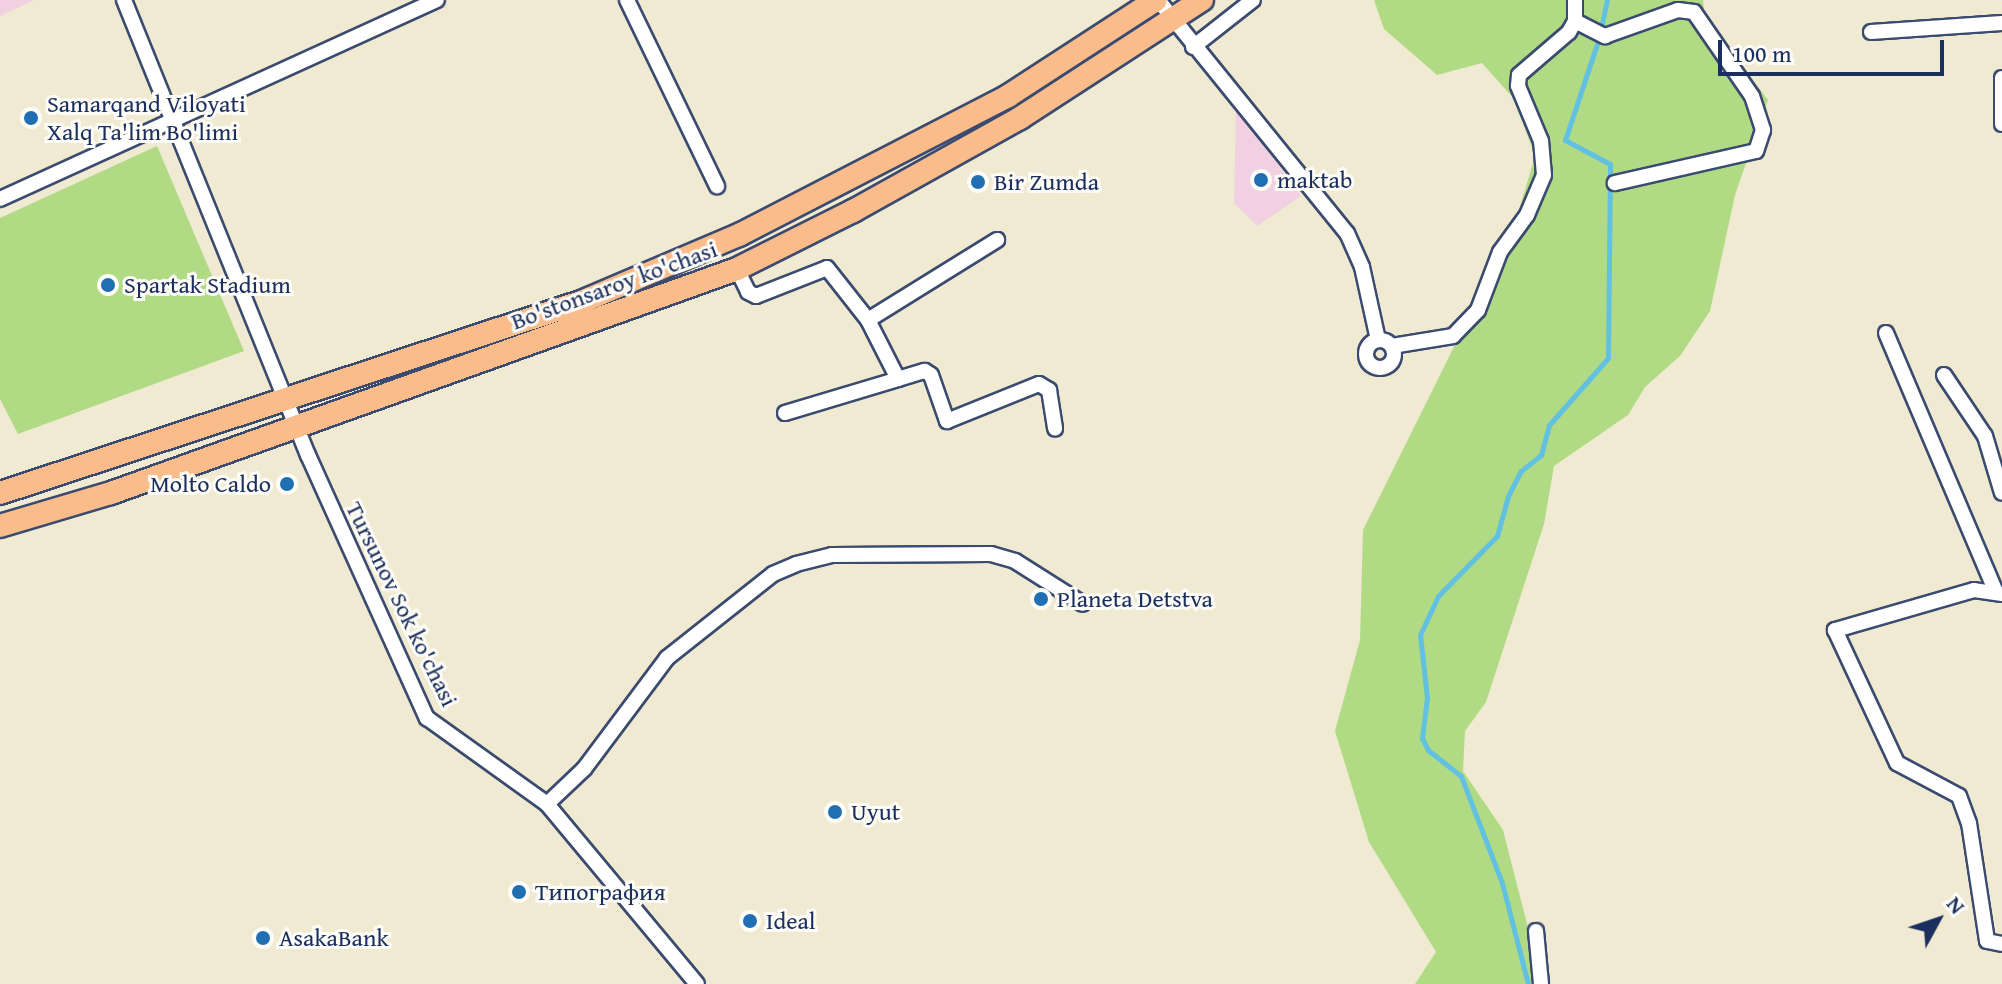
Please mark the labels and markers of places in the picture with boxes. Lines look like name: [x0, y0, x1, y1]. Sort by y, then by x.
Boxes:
place label: Samarqand Viloyati Xalq Ta'lim Bo'limi: [47, 90, 246, 146]
marker: Samarqand Viloyati Xalq Ta'lim Bo'limi: [22, 109, 40, 127]
place label: maktab: [1277, 166, 1352, 194]
place label: Bir Zumda: [994, 168, 1099, 196]
marker: maktab: [1252, 171, 1270, 189]
marker: Bir Zumda: [969, 173, 987, 191]
place label: Spartak Stadium: [124, 271, 291, 299]
marker: Spartak Stadium: [99, 276, 117, 294]
place label: Molto Caldo: [150, 470, 271, 498]
marker: Molto Caldo: [278, 475, 296, 493]
place label: Planeta Detstva: [1057, 585, 1213, 613]
marker: Planeta Detstva: [1032, 590, 1050, 608]
place label: Uyut: [851, 798, 900, 826]
marker: Uyut: [826, 803, 844, 821]
place label: Типография: [535, 878, 666, 906]
marker: Типография: [510, 883, 528, 901]
place label: Ideal: [766, 907, 816, 935]
marker: Ideal: [741, 912, 759, 930]
place label: AsakaBank: [279, 924, 389, 952]
marker: AsakaBank: [254, 929, 272, 947]

